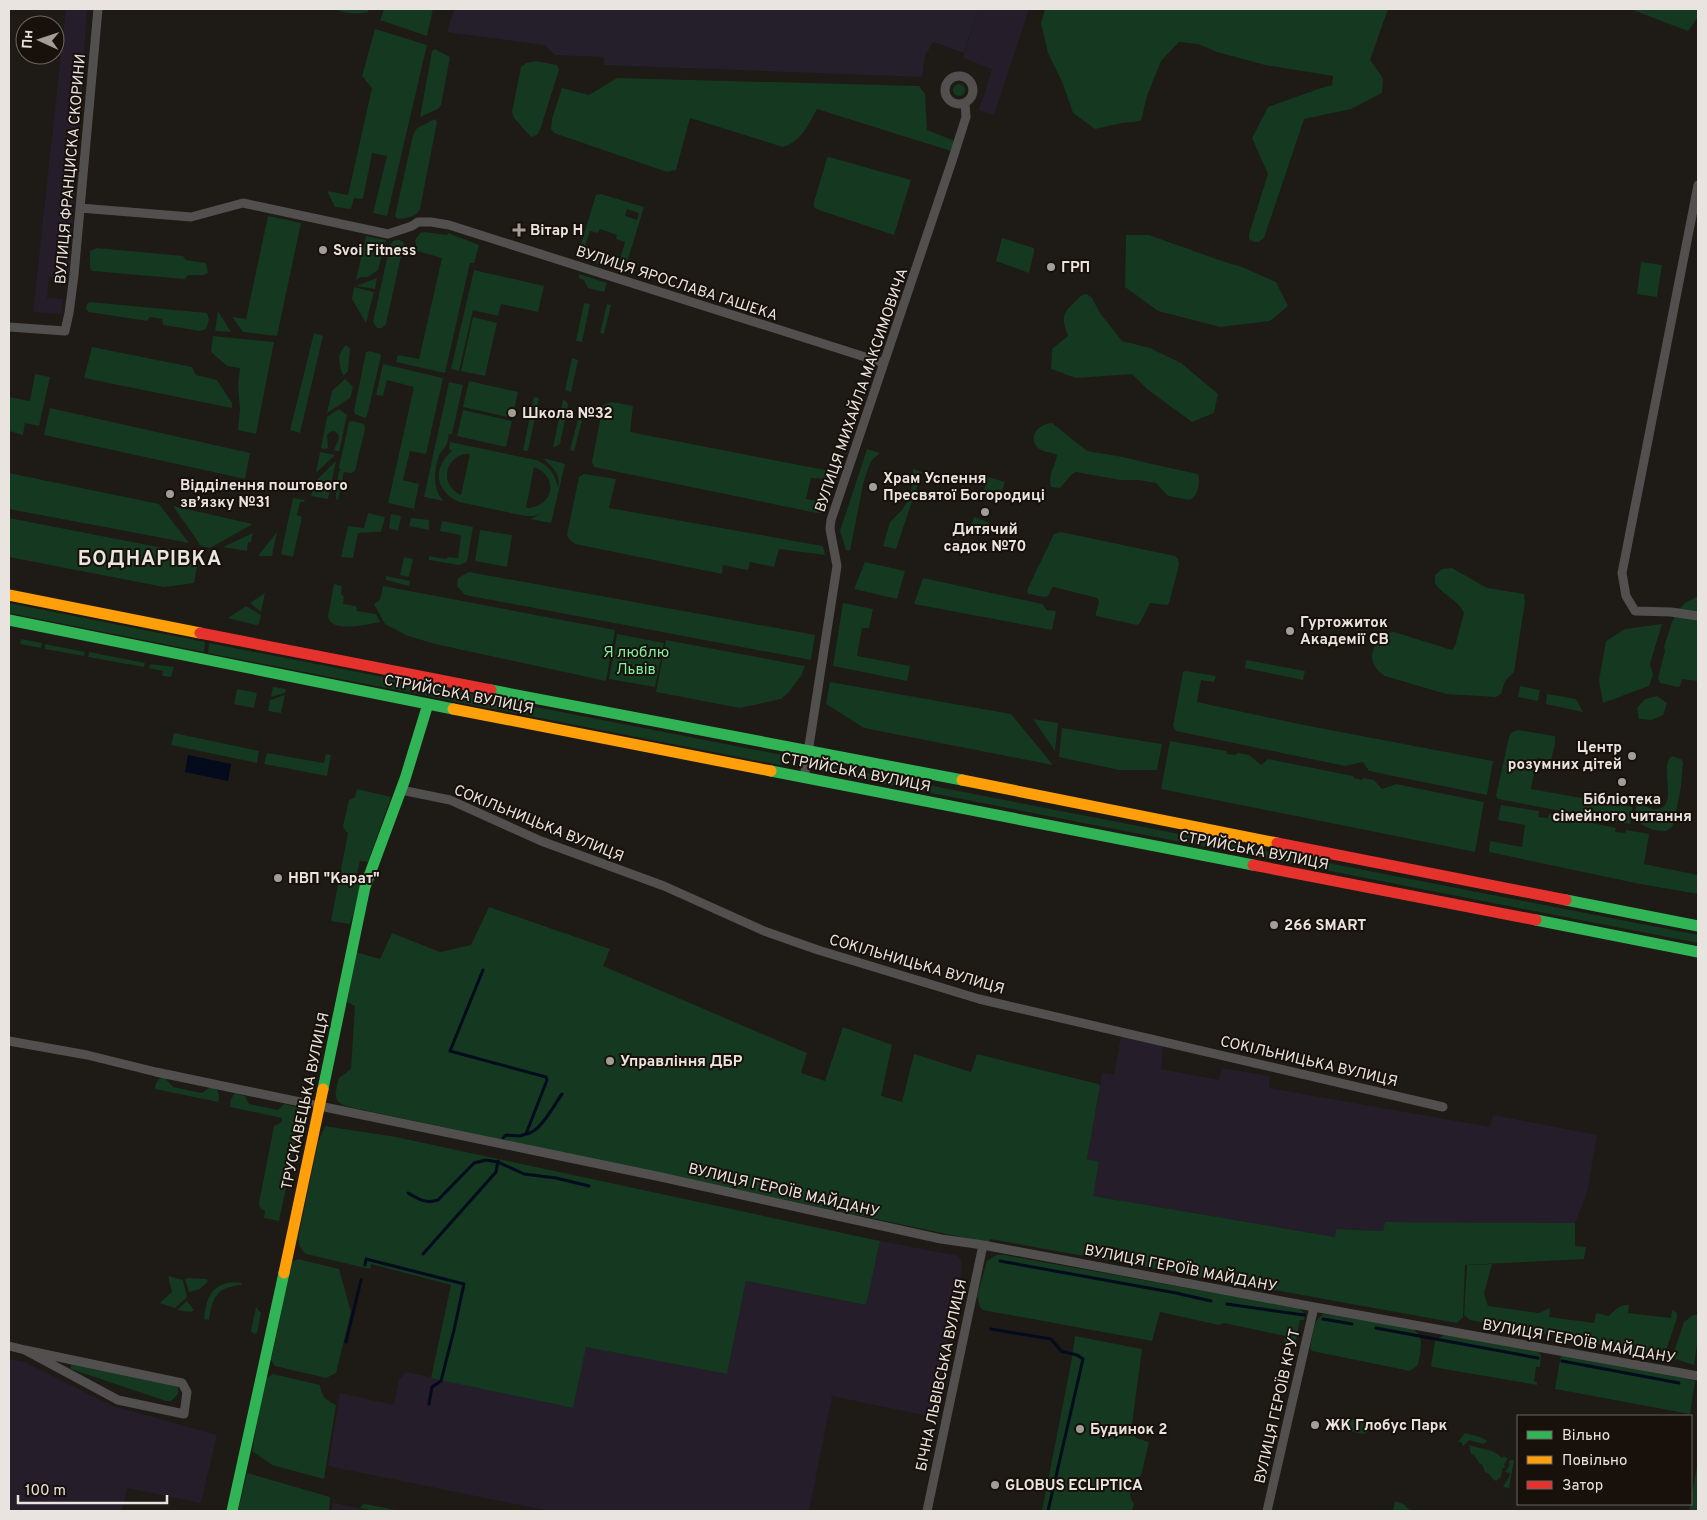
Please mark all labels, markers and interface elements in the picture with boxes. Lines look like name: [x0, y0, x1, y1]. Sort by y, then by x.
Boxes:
north arrow: [15, 15, 65, 65]
text: Пн: [20, 30, 37, 49]
street label: ВУЛИЦЯ ФРАНЦИСКА СКОРИНИ: [52, 53, 91, 285]
place label: Вітар Н: [530, 222, 583, 241]
marker: Вітар Н: [512, 223, 526, 237]
place label: Svoi Fitness: [333, 242, 416, 261]
street label: ВУЛИЦЯ ЯРОСЛАВА ГАШЕКА: [573, 243, 780, 326]
marker: Svoi Fitness: [317, 244, 329, 256]
place label: ГРП: [1061, 259, 1090, 278]
marker: ГРП: [1045, 261, 1057, 273]
street label: ВУЛИЦЯ МИХАЙЛА МАКСИМОВИЧА: [810, 265, 913, 515]
place label: Школа №32: [522, 405, 613, 424]
marker: Школа №32: [506, 407, 518, 419]
place label: Храм Успення Пресвятої Богородиці: [883, 470, 1045, 506]
place label: Відділення поштового зв’язку №31: [180, 477, 348, 513]
marker: Храм Успення Пресвятої Богородиці: [867, 481, 879, 493]
marker: Відділення поштового зв’язку №31: [164, 488, 176, 500]
marker: Дитячий садок №70: [979, 506, 991, 518]
place label: Дитячий садок №70: [944, 521, 1026, 557]
district label: БОДНАРІВКА: [78, 547, 222, 573]
place label: Гуртожиток Академії СВ: [1300, 614, 1389, 650]
marker: Гуртожиток Академії СВ: [1284, 625, 1296, 637]
park label: Я люблю Львів: [603, 644, 669, 680]
street label: СТРИЙСЬКА ВУЛИЦЯ: [382, 670, 536, 719]
place label: Центр розумних дітей: [1508, 739, 1622, 775]
street label: СТРИЙСЬКА ВУЛИЦЯ: [779, 748, 933, 797]
marker: Центр розумних дітей: [1626, 750, 1638, 762]
marker: Бібліотека сімейного читання: [1616, 776, 1628, 788]
street label: СОКІЛЬНИЦЬКА ВУЛИЦЯ: [451, 782, 626, 867]
place label: Бібліотека сімейного читання: [1552, 791, 1692, 827]
street label: СТРИЙСЬКА ВУЛИЦЯ: [1177, 826, 1331, 875]
place label: НВП "Карат": [288, 870, 380, 889]
marker: НВП "Карат": [272, 872, 284, 884]
place label: 266 SMART: [1284, 917, 1366, 936]
marker: 266 SMART: [1268, 919, 1280, 931]
street label: СОКІЛЬНИЦЬКА ВУЛИЦЯ: [827, 931, 1007, 1000]
street label: ТРУСКАВЕЦЬКА ВУЛИЦЯ: [278, 1011, 335, 1192]
street label: СОКІЛЬНИЦЬКА ВУЛИЦЯ: [1218, 1033, 1399, 1092]
place label: Управління ДБР: [620, 1053, 743, 1072]
marker: Управління ДБР: [604, 1055, 616, 1067]
street label: ВУЛИЦЯ ГЕРОЇВ МАЙДАНУ: [686, 1158, 882, 1223]
street label: ВУЛИЦЯ ГЕРОЇВ МАЙДАНУ: [1083, 1239, 1279, 1298]
street label: БІЧНА ЛЬВІВСЬКА ВУЛИЦЯ: [913, 1277, 972, 1473]
street label: ВУЛИЦЯ ГЕРОЇВ МАЙДАНУ: [1481, 1314, 1677, 1369]
street label: ВУЛИЦЯ ГЕРОЇВ КРУТ: [1250, 1327, 1306, 1486]
legend: [1517, 1415, 1692, 1505]
place label: ЖК Глобус Парк: [1325, 1417, 1448, 1436]
marker: ЖК Глобус Парк: [1309, 1419, 1321, 1431]
place label: Будинок 2: [1090, 1421, 1167, 1440]
marker: Будинок 2: [1074, 1423, 1086, 1435]
text: Вільно: [1562, 1427, 1610, 1446]
text: Повільно: [1562, 1452, 1627, 1471]
scale bar: [18, 1472, 166, 1504]
place label: GLOBUS ECLIPTICA: [1005, 1477, 1143, 1496]
text: Затор: [1562, 1477, 1603, 1496]
marker: GLOBUS ECLIPTICA: [989, 1479, 1001, 1491]
text: 100 m: [25, 1482, 66, 1501]

